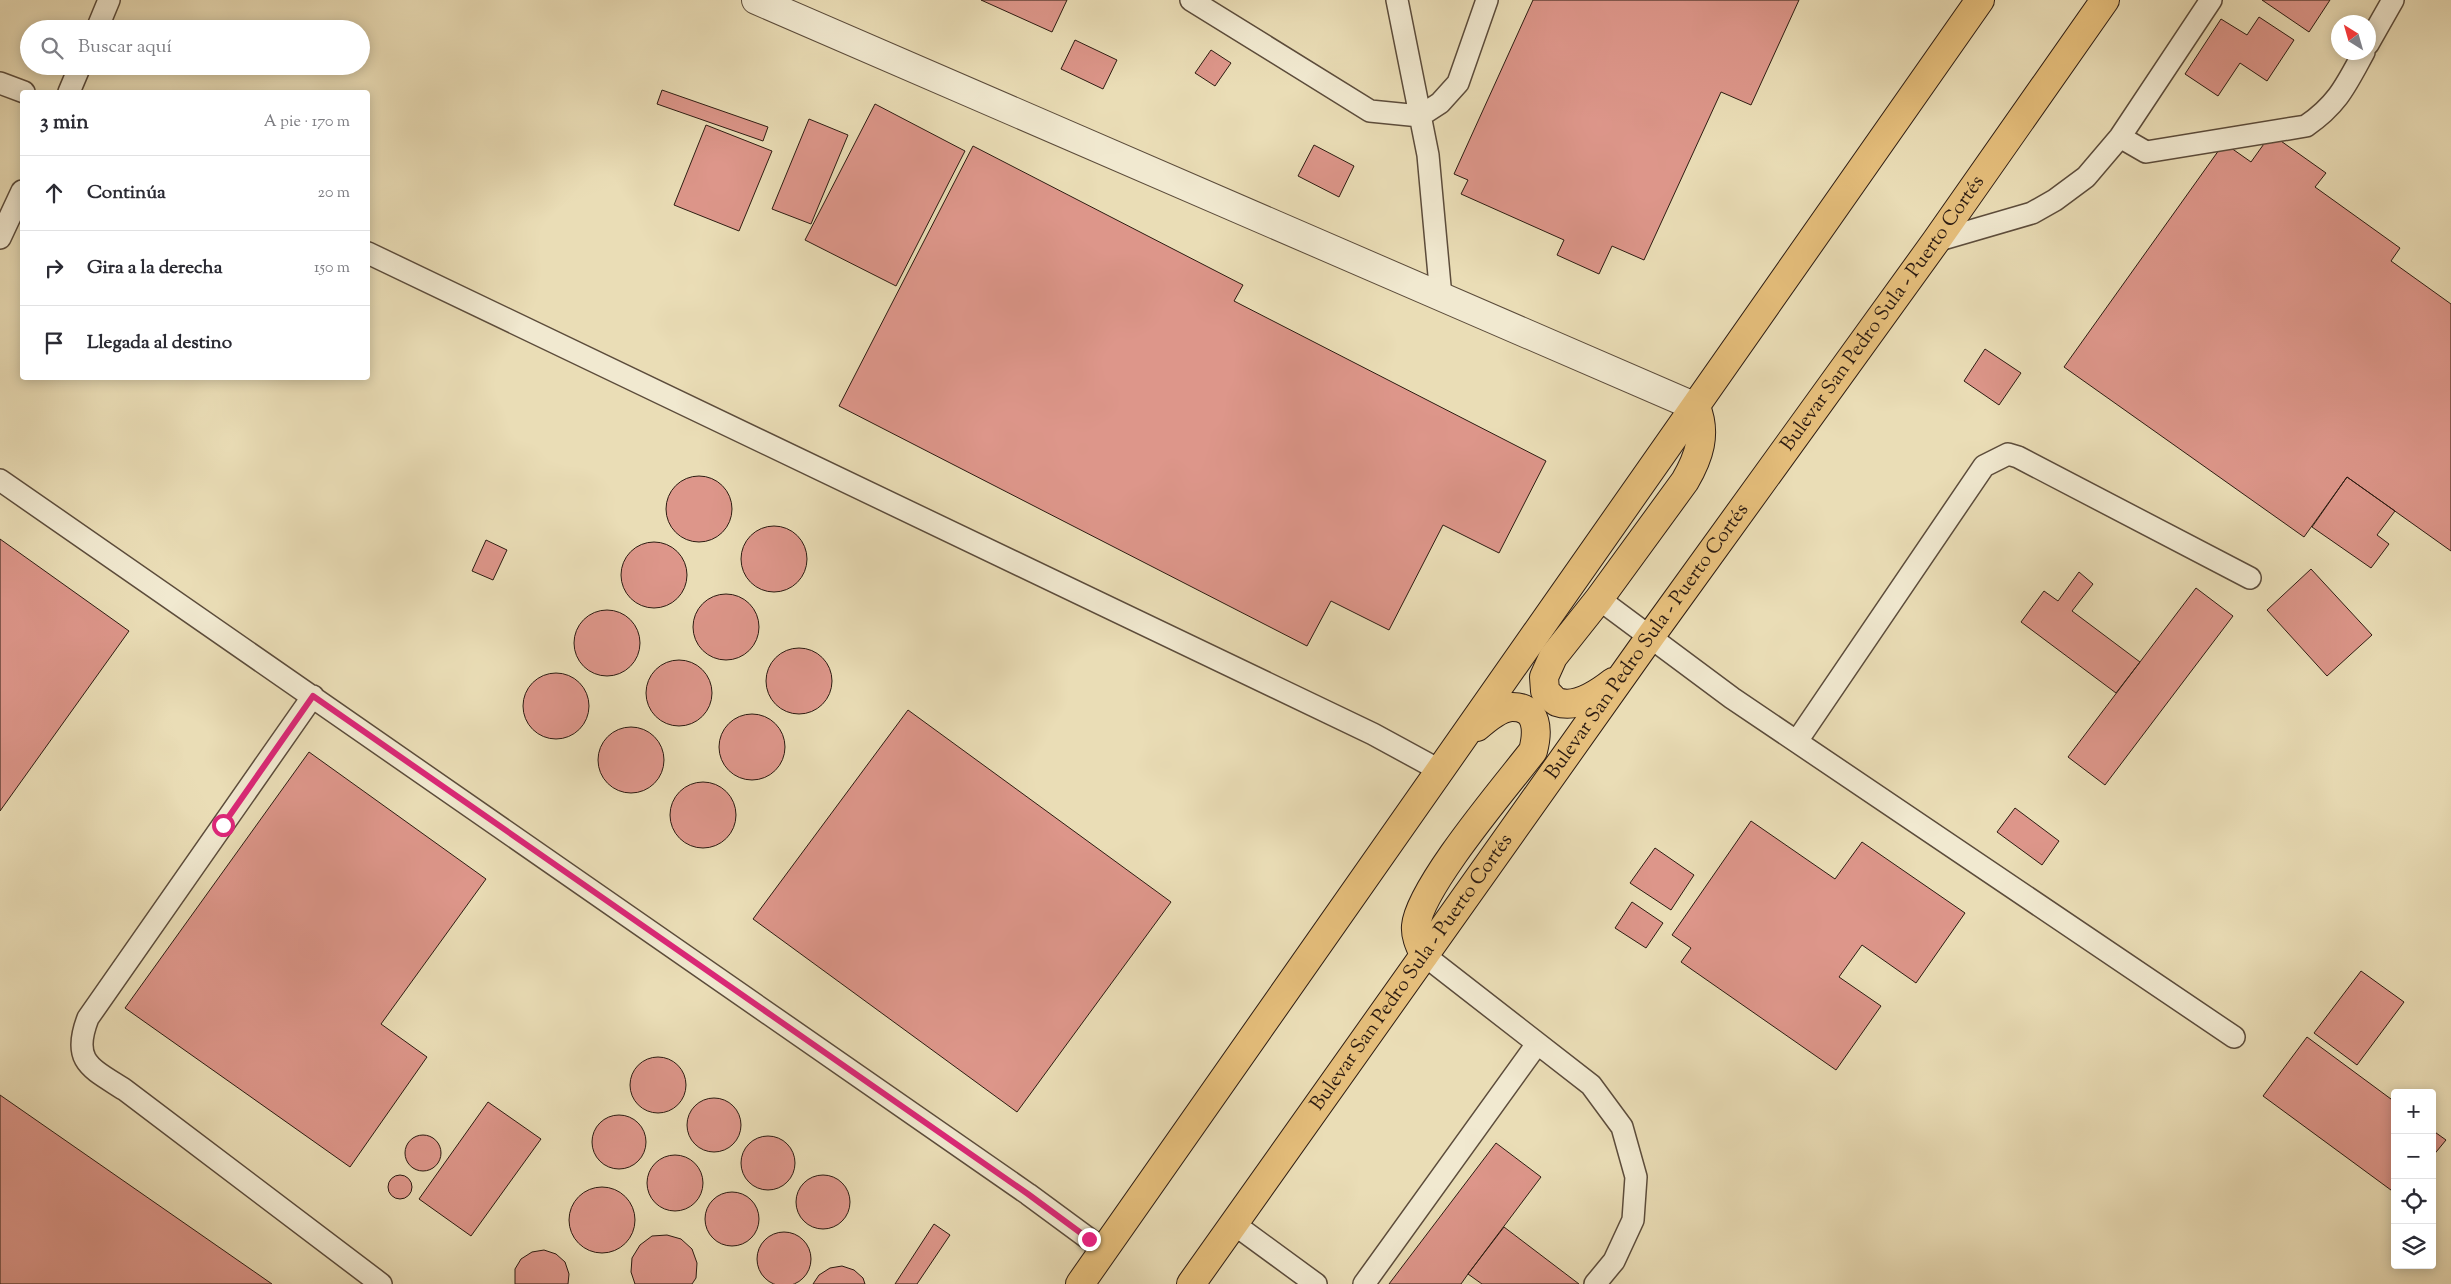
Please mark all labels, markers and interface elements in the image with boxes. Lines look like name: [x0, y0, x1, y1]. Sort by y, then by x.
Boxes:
north arrow: [2331, 15, 2376, 60]
search box: [20, 20, 370, 75]
icon: search: [38, 34, 66, 62]
text: Buscar aquí: [78, 34, 172, 61]
text: 3 min: [40, 108, 89, 138]
text: A pie · 170 m: [264, 111, 350, 134]
street label: Bulevar San Pedro Sula - Puerto Cortés: [1774, 169, 1992, 458]
icon: ahead: [40, 179, 68, 207]
text: Continúa: [87, 180, 166, 207]
text: 20 m: [317, 182, 350, 205]
icon: right: [40, 254, 68, 282]
text: Gira a la derecha: [87, 255, 222, 282]
text: 150 m: [314, 257, 350, 280]
icon: arrive: [40, 329, 68, 357]
text: Llegada al destino: [87, 330, 232, 357]
street label: Bulevar San Pedro Sula - Puerto Cortés: [1539, 497, 1756, 786]
route start: [212, 814, 235, 837]
street label: Bulevar San Pedro Sula - Puerto Cortés: [1304, 828, 1520, 1117]
map controls: [2391, 1089, 2436, 1269]
button: +: [2391, 1089, 2436, 1134]
button: −: [2391, 1134, 2436, 1179]
button: locate: [2391, 1179, 2436, 1224]
button: layers: [2391, 1224, 2436, 1269]
route end: [1078, 1228, 1101, 1251]

